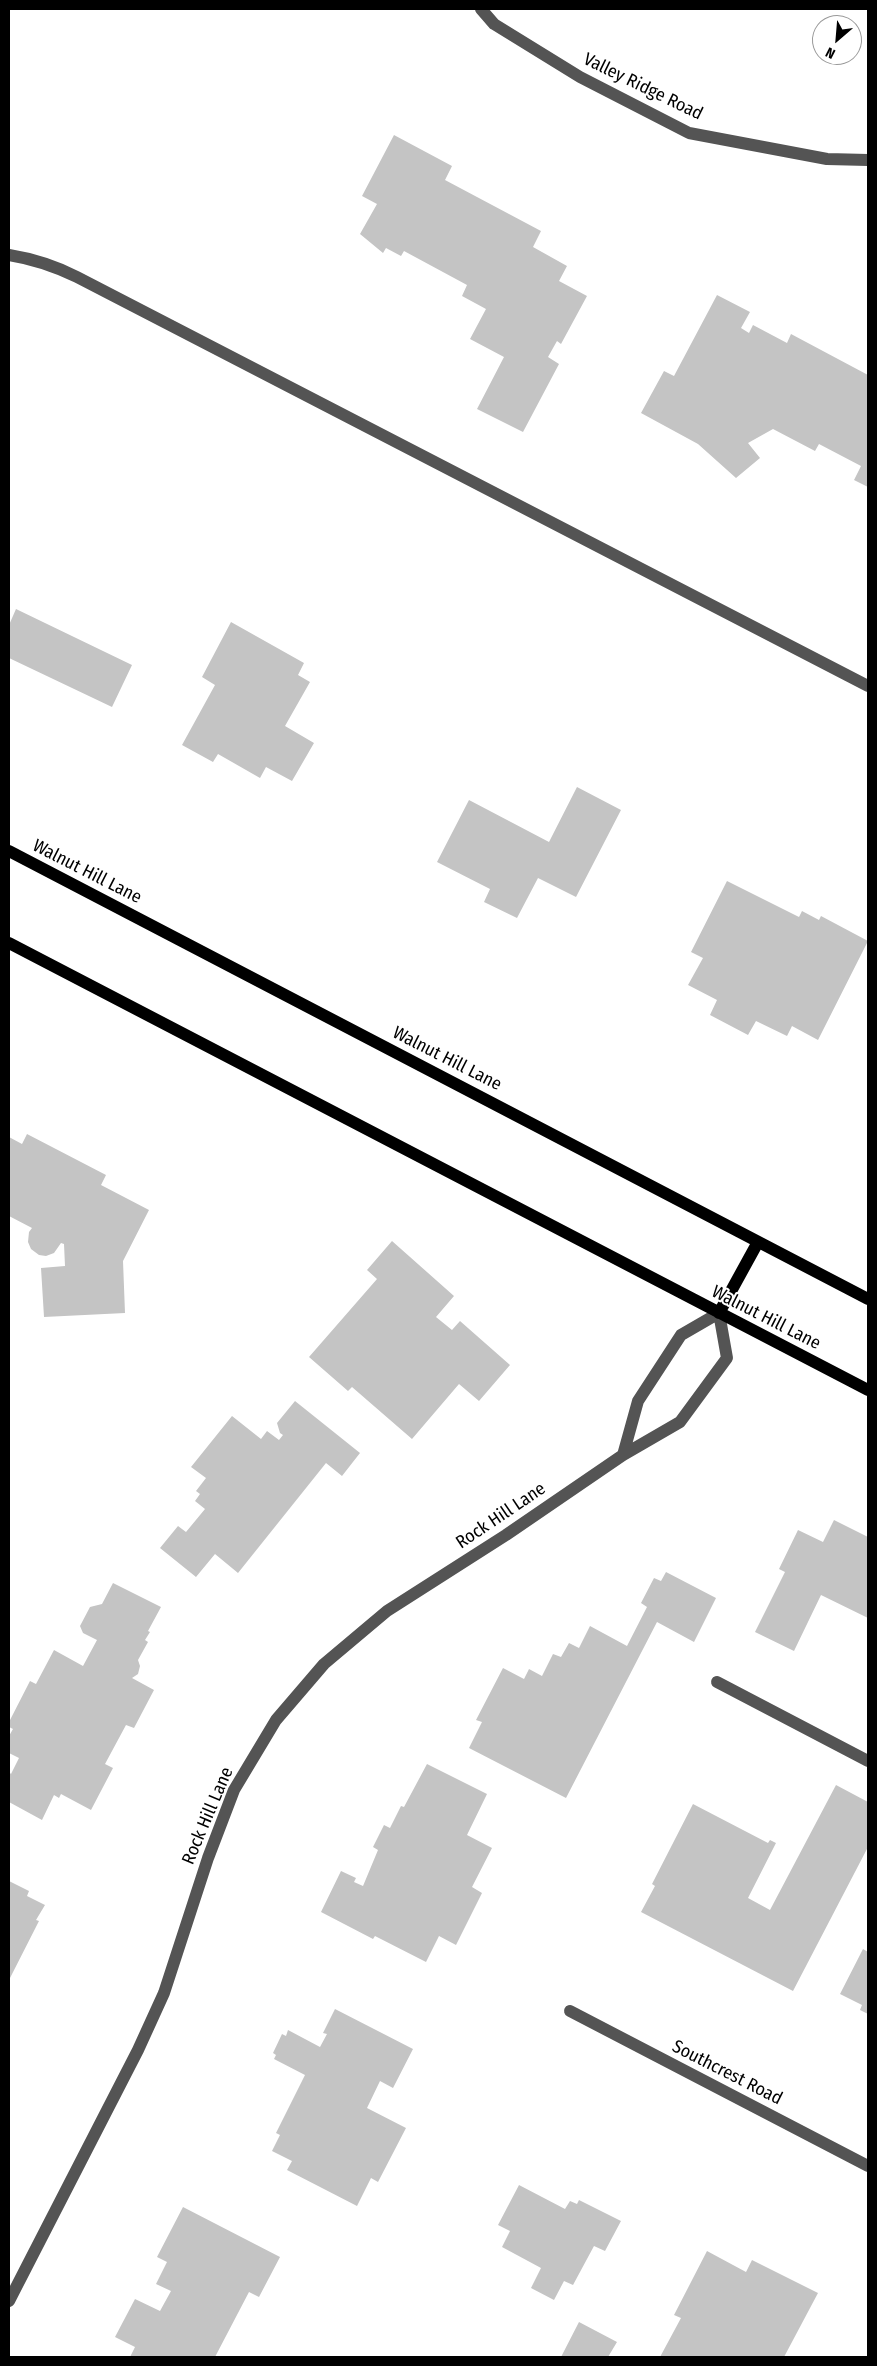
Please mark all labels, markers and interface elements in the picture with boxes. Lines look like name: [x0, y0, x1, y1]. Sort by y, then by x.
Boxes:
north arrow: [812, 15, 862, 65]
text: N: [823, 43, 838, 62]
street label: Valley Ridge Road: [580, 49, 706, 125]
street label: Walnut Hill Lane: [29, 835, 145, 909]
street label: Walnut Hill Lane: [389, 1022, 505, 1096]
street label: Walnut Hill Lane: [708, 1281, 824, 1355]
street label: Rock Hill Lane: [452, 1478, 550, 1554]
street label: Rock Hill Lane: [178, 1764, 238, 1868]
street label: Southcrest Road: [668, 2036, 786, 2110]

